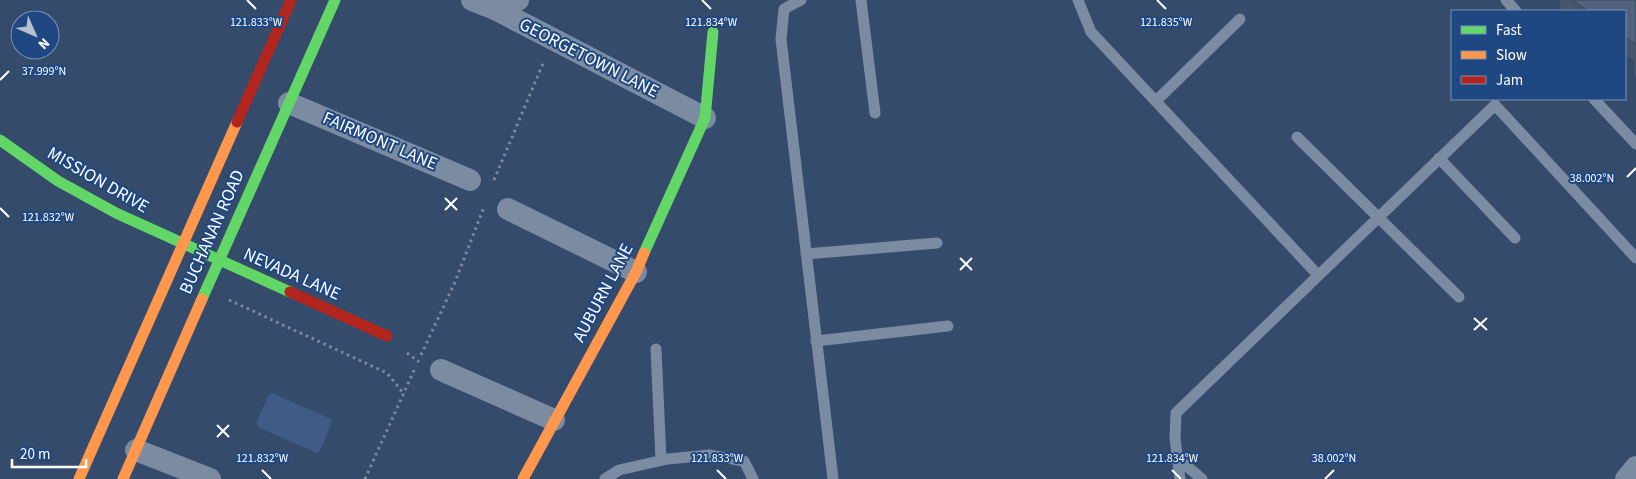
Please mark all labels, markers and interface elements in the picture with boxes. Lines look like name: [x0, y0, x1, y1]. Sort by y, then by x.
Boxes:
north arrow: [10, 10, 60, 60]
legend: [1451, 10, 1626, 100]
street label: GEORGETOWN LANE: [515, 12, 663, 104]
text: 121.833°W: [230, 14, 283, 31]
text: 121.834°W: [685, 14, 738, 31]
text: 121.835°W: [1140, 14, 1193, 31]
text: Fast: [1496, 20, 1522, 41]
text: N: [33, 33, 54, 54]
text: Slow: [1496, 45, 1527, 66]
text: 37.999°N: [22, 63, 66, 80]
text: Jam: [1496, 70, 1523, 91]
street label: FAIRMONT LANE: [319, 106, 441, 176]
street label: MISSION DRIVE: [43, 141, 153, 219]
street label: BUCHANAN ROAD: [173, 166, 251, 298]
text: 38.002°N: [1570, 170, 1614, 187]
text: 121.832°W: [22, 209, 75, 226]
street label: AUBURN LANE: [566, 239, 640, 347]
street label: NEVADA LANE: [239, 241, 345, 307]
scale bar: [12, 436, 86, 468]
text: 20 m: [20, 444, 50, 465]
text: 121.832°W: [236, 450, 289, 467]
text: 121.833°W: [691, 450, 744, 467]
text: 121.834°W: [1146, 450, 1199, 467]
text: 38.002°N: [1312, 450, 1356, 467]

